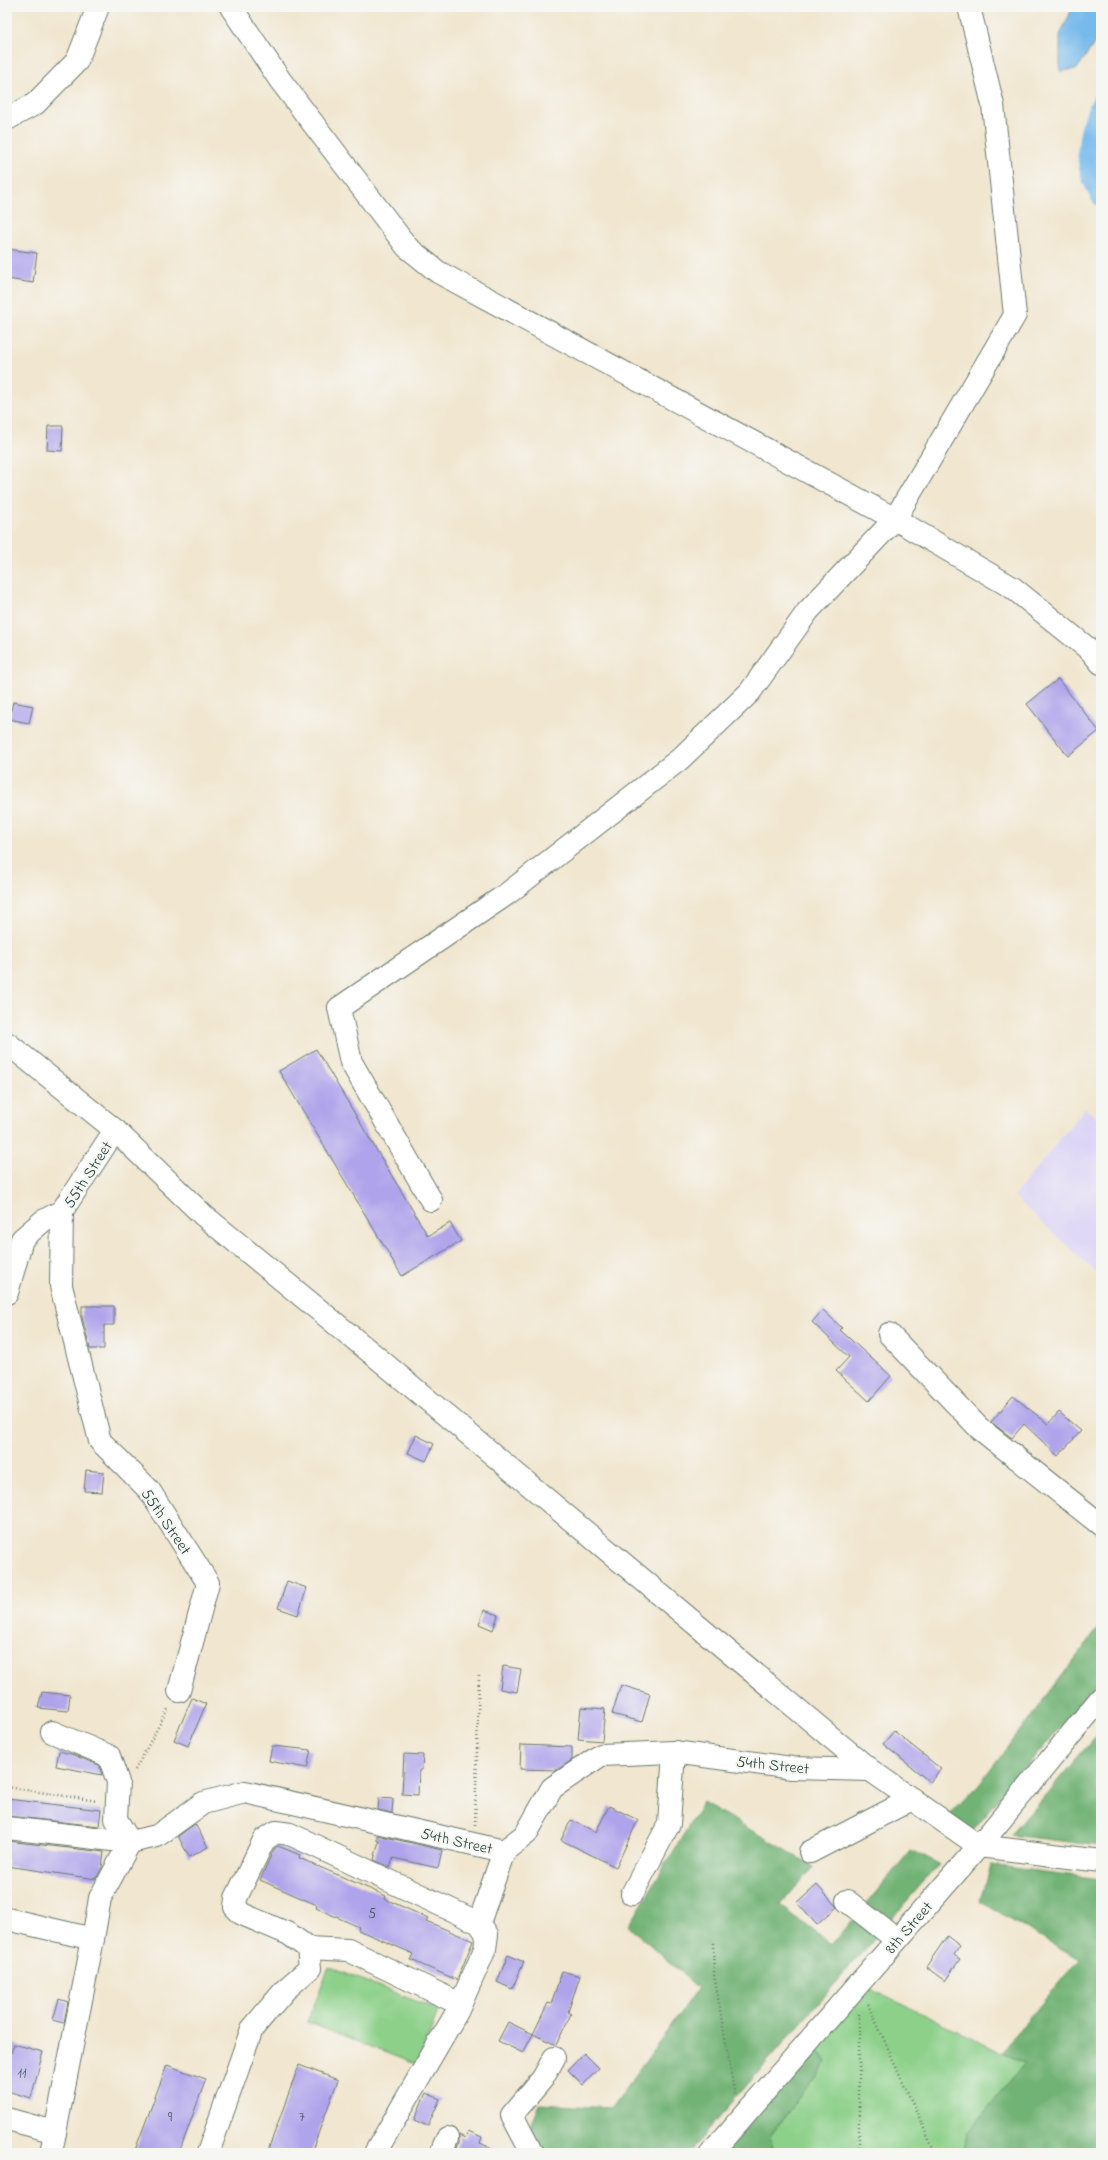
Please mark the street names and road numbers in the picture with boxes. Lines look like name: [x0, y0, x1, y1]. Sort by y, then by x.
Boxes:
street label: 55th Street: [58, 1136, 120, 1213]
street label: 55th Street: [134, 1484, 197, 1561]
street label: 54th Street: [735, 1750, 811, 1782]
street label: 54th Street: [418, 1822, 495, 1862]
street label: 8th Street: [880, 1896, 940, 1960]

